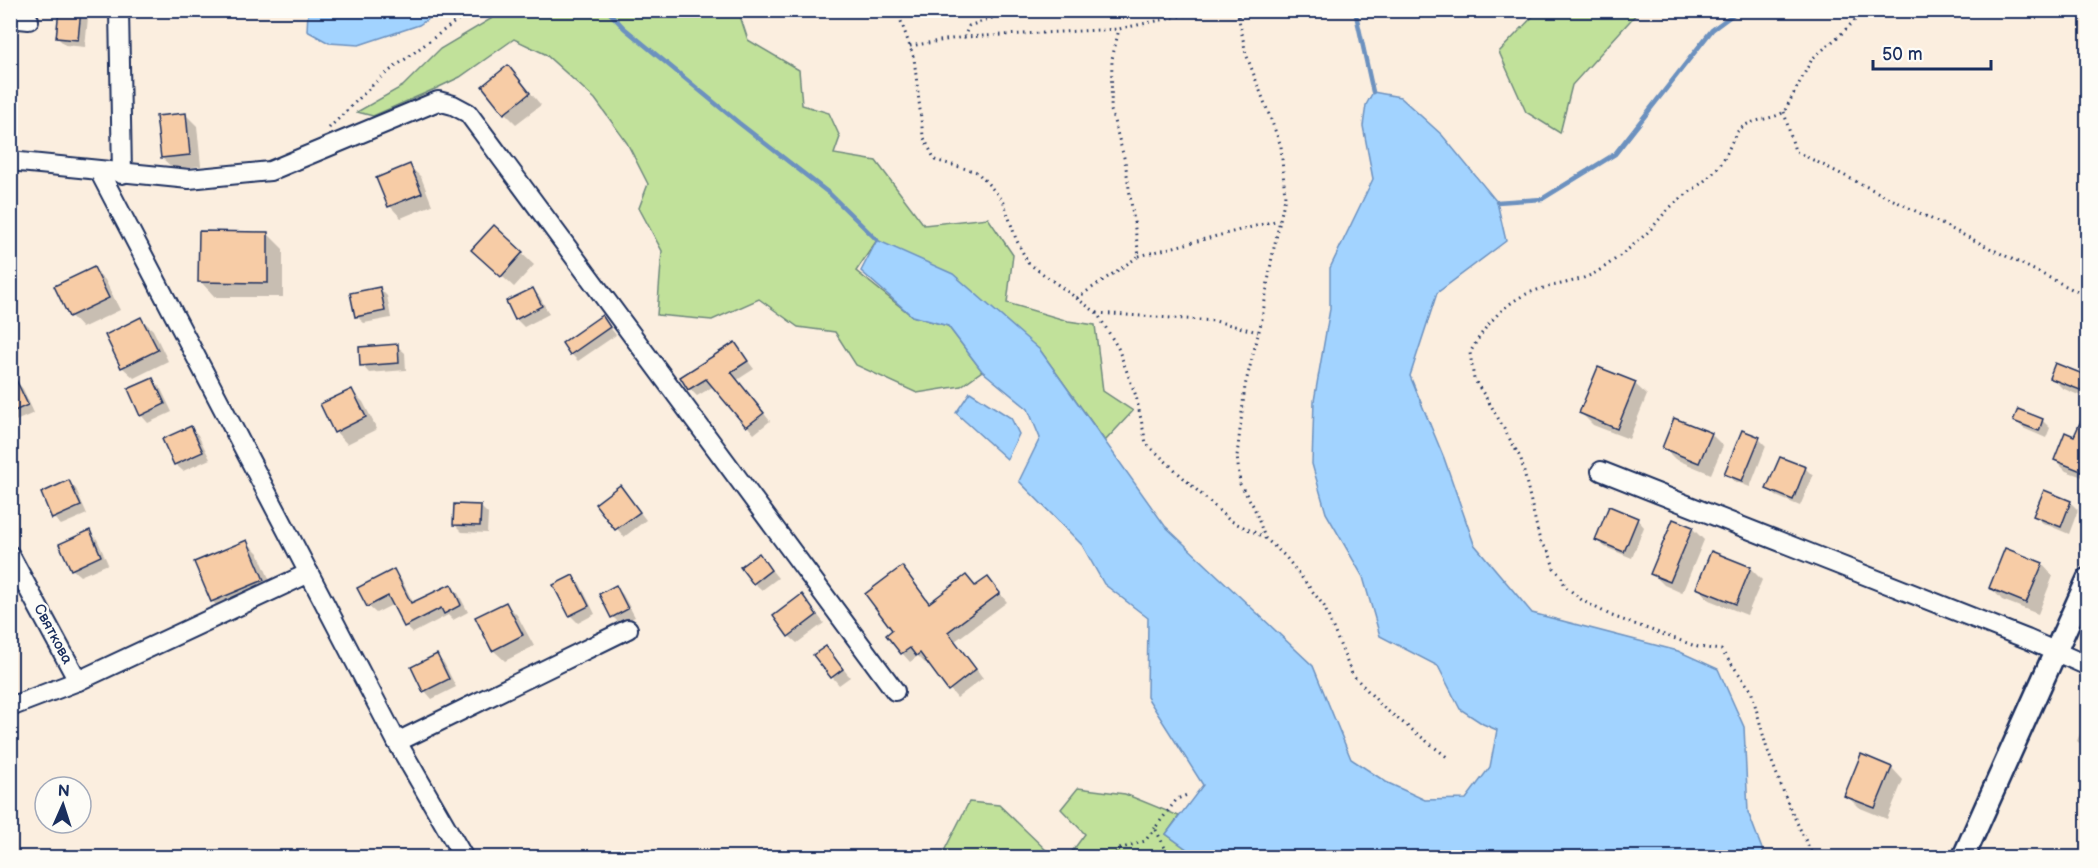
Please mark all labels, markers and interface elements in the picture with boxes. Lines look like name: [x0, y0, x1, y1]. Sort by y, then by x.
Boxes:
scale bar: [1873, 33, 1992, 71]
text: 50 m: [1882, 44, 1923, 65]
street label: Святкова: [29, 601, 77, 668]
north arrow: [33, 775, 93, 835]
text: N: [57, 782, 70, 801]

